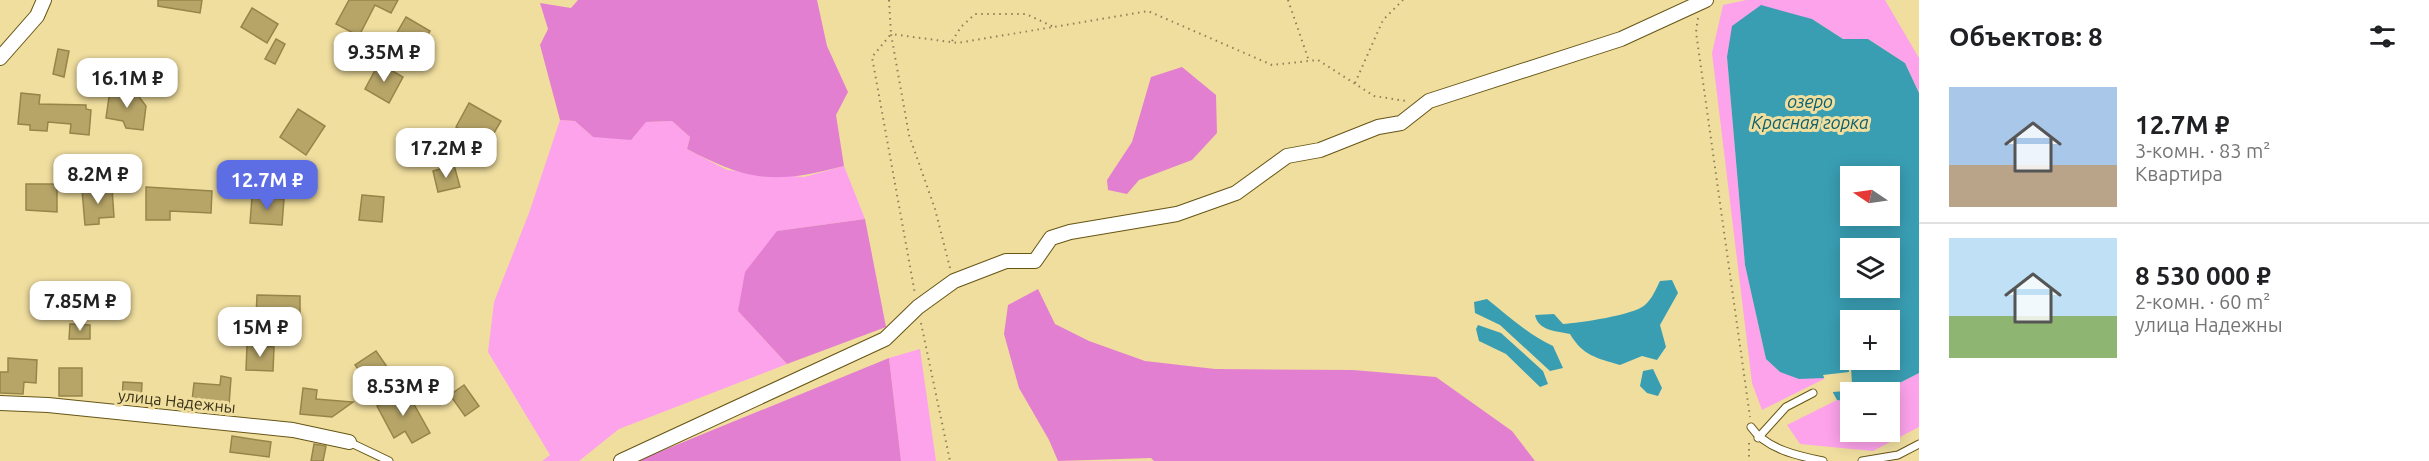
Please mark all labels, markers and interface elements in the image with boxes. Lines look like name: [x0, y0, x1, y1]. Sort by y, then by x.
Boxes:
icon: filters: [2366, 20, 2399, 53]
text: Объектов: 8: [1949, 22, 2103, 51]
pin: 9.35M ₽: [329, 32, 439, 83]
text: 9.35M ₽: [348, 40, 420, 63]
pin: 16.1M ₽: [72, 58, 182, 109]
text: 16.1M ₽: [91, 66, 163, 89]
water label: озеро Красная горка: [1751, 91, 1869, 132]
text: 12.7M ₽: [2135, 110, 2229, 139]
icon: home: [1997, 111, 2069, 183]
pin: 17.2M ₽: [391, 128, 501, 179]
text: 17.2M ₽: [410, 136, 482, 159]
text: 3-комн. · 83 m²: [2135, 139, 2270, 162]
pin: 8.2M ₽: [49, 154, 147, 205]
pin: 12.7M ₽: [212, 160, 322, 211]
text: 8.2M ₽: [67, 162, 129, 185]
text: Квартира: [2135, 162, 2223, 185]
north arrow: [1840, 166, 1900, 226]
map controls: [1840, 166, 1900, 442]
text: 12.7M ₽: [231, 168, 303, 191]
button: layers: [1840, 238, 1900, 298]
text: 8 530 000 ₽: [2135, 261, 2271, 290]
icon: home: [1997, 262, 2069, 334]
pin: 7.85M ₽: [25, 281, 135, 332]
text: 7.85M ₽: [44, 289, 116, 312]
text: 2-комн. · 60 m²: [2135, 290, 2270, 313]
pin: 15M ₽: [218, 307, 302, 358]
button: +: [1840, 310, 1900, 370]
text: улица Надежны: [2135, 313, 2283, 336]
text: 15M ₽: [232, 315, 288, 338]
pin: 8.53M ₽: [348, 366, 458, 417]
text: 8.53M ₽: [367, 374, 439, 397]
button: −: [1840, 382, 1900, 442]
street label: улица Надежны: [117, 386, 237, 416]

